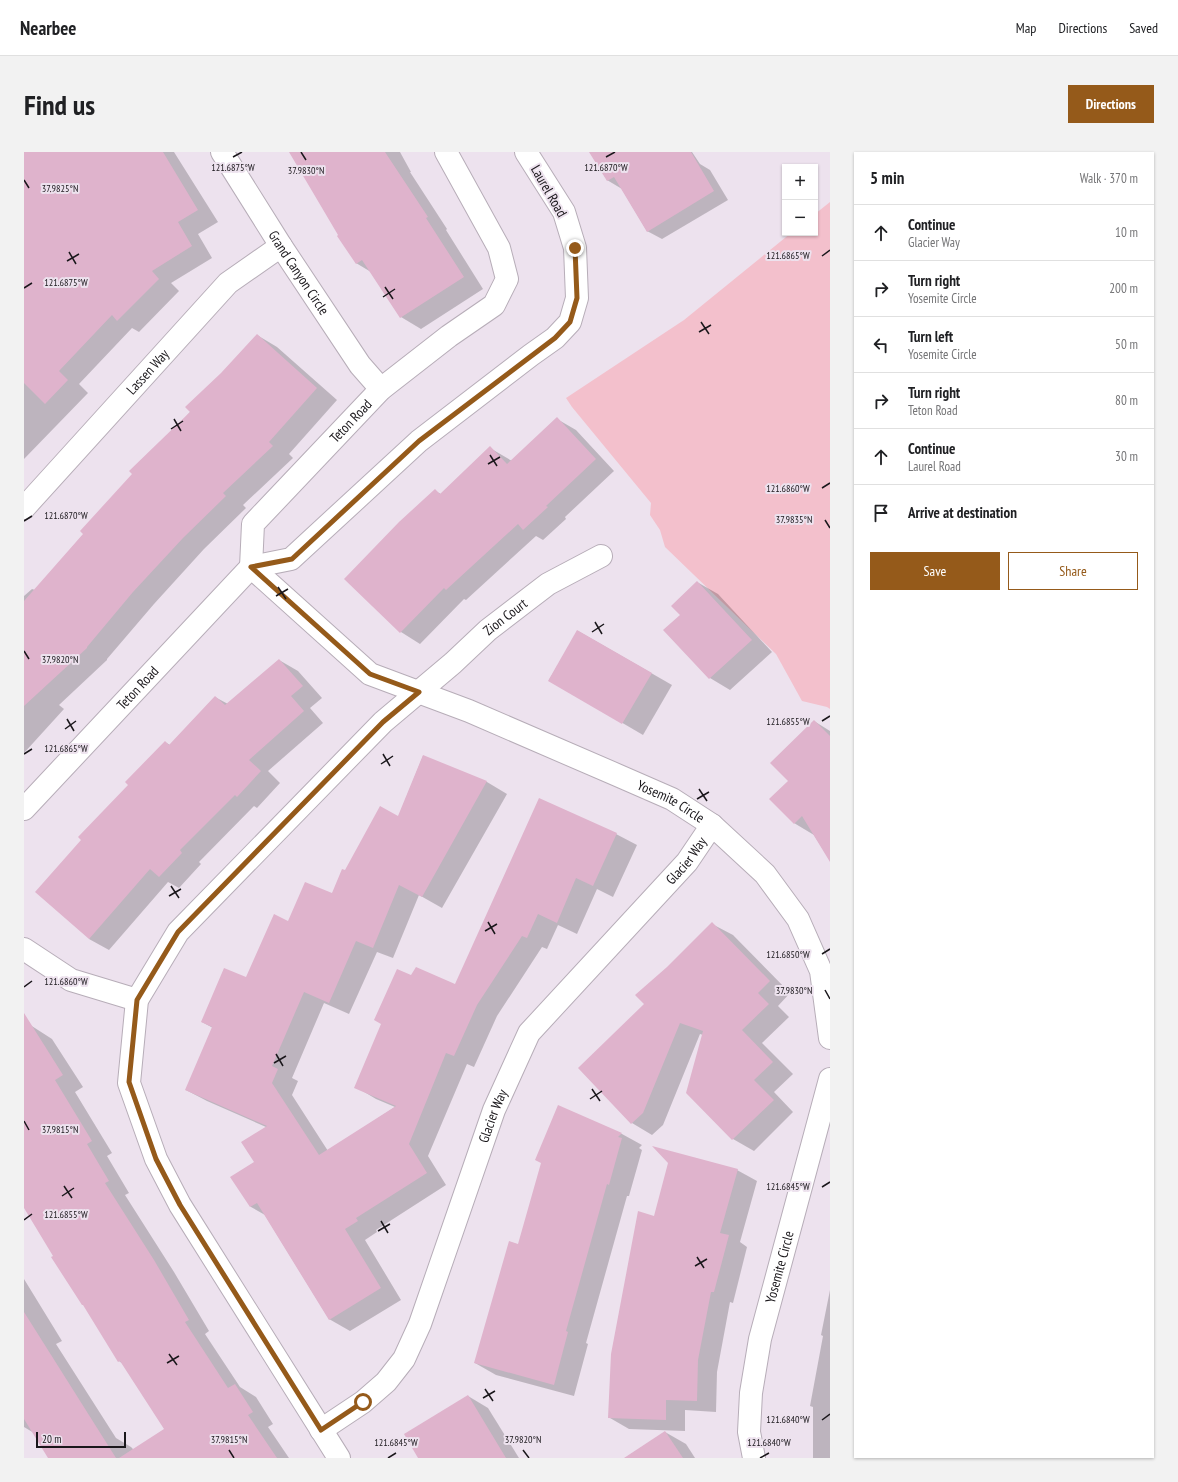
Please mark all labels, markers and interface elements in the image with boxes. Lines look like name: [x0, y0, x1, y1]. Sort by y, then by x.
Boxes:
text: Nearbee: [20, 16, 77, 40]
text: Map: [1016, 19, 1036, 37]
text: Directions: [1058, 19, 1107, 37]
text: Saved: [1129, 19, 1158, 37]
button: Directions: [1068, 85, 1154, 123]
text: Find us: [24, 86, 95, 123]
text: 121.6875°W: [211, 161, 255, 174]
text: 121.6870°W: [584, 161, 628, 174]
street label: Laurel Road: [527, 162, 571, 220]
text: 37.9830°N: [288, 164, 324, 177]
map controls: [782, 164, 818, 236]
button: +: [782, 164, 818, 200]
text: 5 min: [870, 167, 904, 189]
text: Walk · 370 m: [1080, 170, 1138, 187]
text: 37.9825°N: [42, 182, 78, 195]
button: −: [782, 200, 818, 236]
text: Continue: [908, 215, 955, 234]
icon: ahead: [870, 222, 892, 244]
text: 10 m: [1115, 224, 1138, 241]
street label: Grand Canyon Circle: [265, 227, 333, 318]
text: Glacier Way: [908, 234, 960, 251]
route end: [566, 239, 584, 257]
text: 121.6865°W: [766, 249, 810, 262]
text: Turn right: [908, 271, 960, 290]
text: 121.6875°W: [44, 276, 88, 289]
icon: right: [870, 278, 892, 300]
text: 200 m: [1109, 280, 1138, 297]
text: Yosemite Circle: [908, 290, 977, 307]
text: Turn left: [908, 327, 953, 346]
icon: left: [870, 334, 892, 356]
text: 50 m: [1115, 336, 1138, 353]
street label: Lassen Way: [122, 345, 173, 398]
text: Yosemite Circle: [908, 346, 977, 363]
text: Turn right: [908, 383, 960, 402]
icon: right: [870, 390, 892, 412]
text: 80 m: [1115, 392, 1138, 409]
street label: Teton Road: [326, 395, 376, 447]
text: Teton Road: [908, 402, 958, 419]
text: Continue: [908, 439, 955, 458]
icon: ahead: [870, 446, 892, 468]
text: 30 m: [1115, 448, 1138, 465]
text: Laurel Road: [908, 458, 961, 475]
text: 121.6860°W: [766, 482, 810, 495]
icon: arrive: [870, 502, 892, 524]
text: Arrive at destination: [908, 503, 1017, 522]
text: 121.6870°W: [44, 509, 88, 522]
text: 37.9835°N: [776, 513, 812, 526]
button: Save: [870, 552, 1000, 590]
button: Share: [1008, 552, 1138, 590]
street label: Zion Court: [479, 594, 531, 639]
text: 37.9820°N: [42, 653, 78, 666]
street label: Teton Road: [113, 662, 162, 714]
text: 121.6855°W: [766, 715, 810, 728]
text: 121.6865°W: [44, 742, 88, 755]
street label: Yosemite Circle: [635, 776, 708, 827]
street label: Glacier Way: [662, 833, 711, 888]
text: 121.6850°W: [766, 948, 810, 961]
text: 121.6860°W: [44, 975, 88, 988]
text: 37.9830°N: [776, 984, 812, 997]
street label: Glacier Way: [474, 1086, 512, 1145]
text: 37.9815°N: [42, 1123, 78, 1136]
text: 121.6845°W: [766, 1180, 810, 1193]
text: 121.6855°W: [44, 1208, 88, 1221]
street label: Yosemite Circle: [761, 1229, 798, 1305]
route start: [354, 1393, 372, 1411]
text: 121.6840°W: [766, 1413, 810, 1426]
scale bar: [36, 1430, 126, 1449]
text: 20 m: [42, 1432, 61, 1446]
text: 37.9815°N: [211, 1433, 247, 1446]
text: 37.9820°N: [505, 1433, 541, 1446]
text: 121.6845°W: [374, 1436, 418, 1449]
text: 121.6840°W: [747, 1436, 791, 1449]

